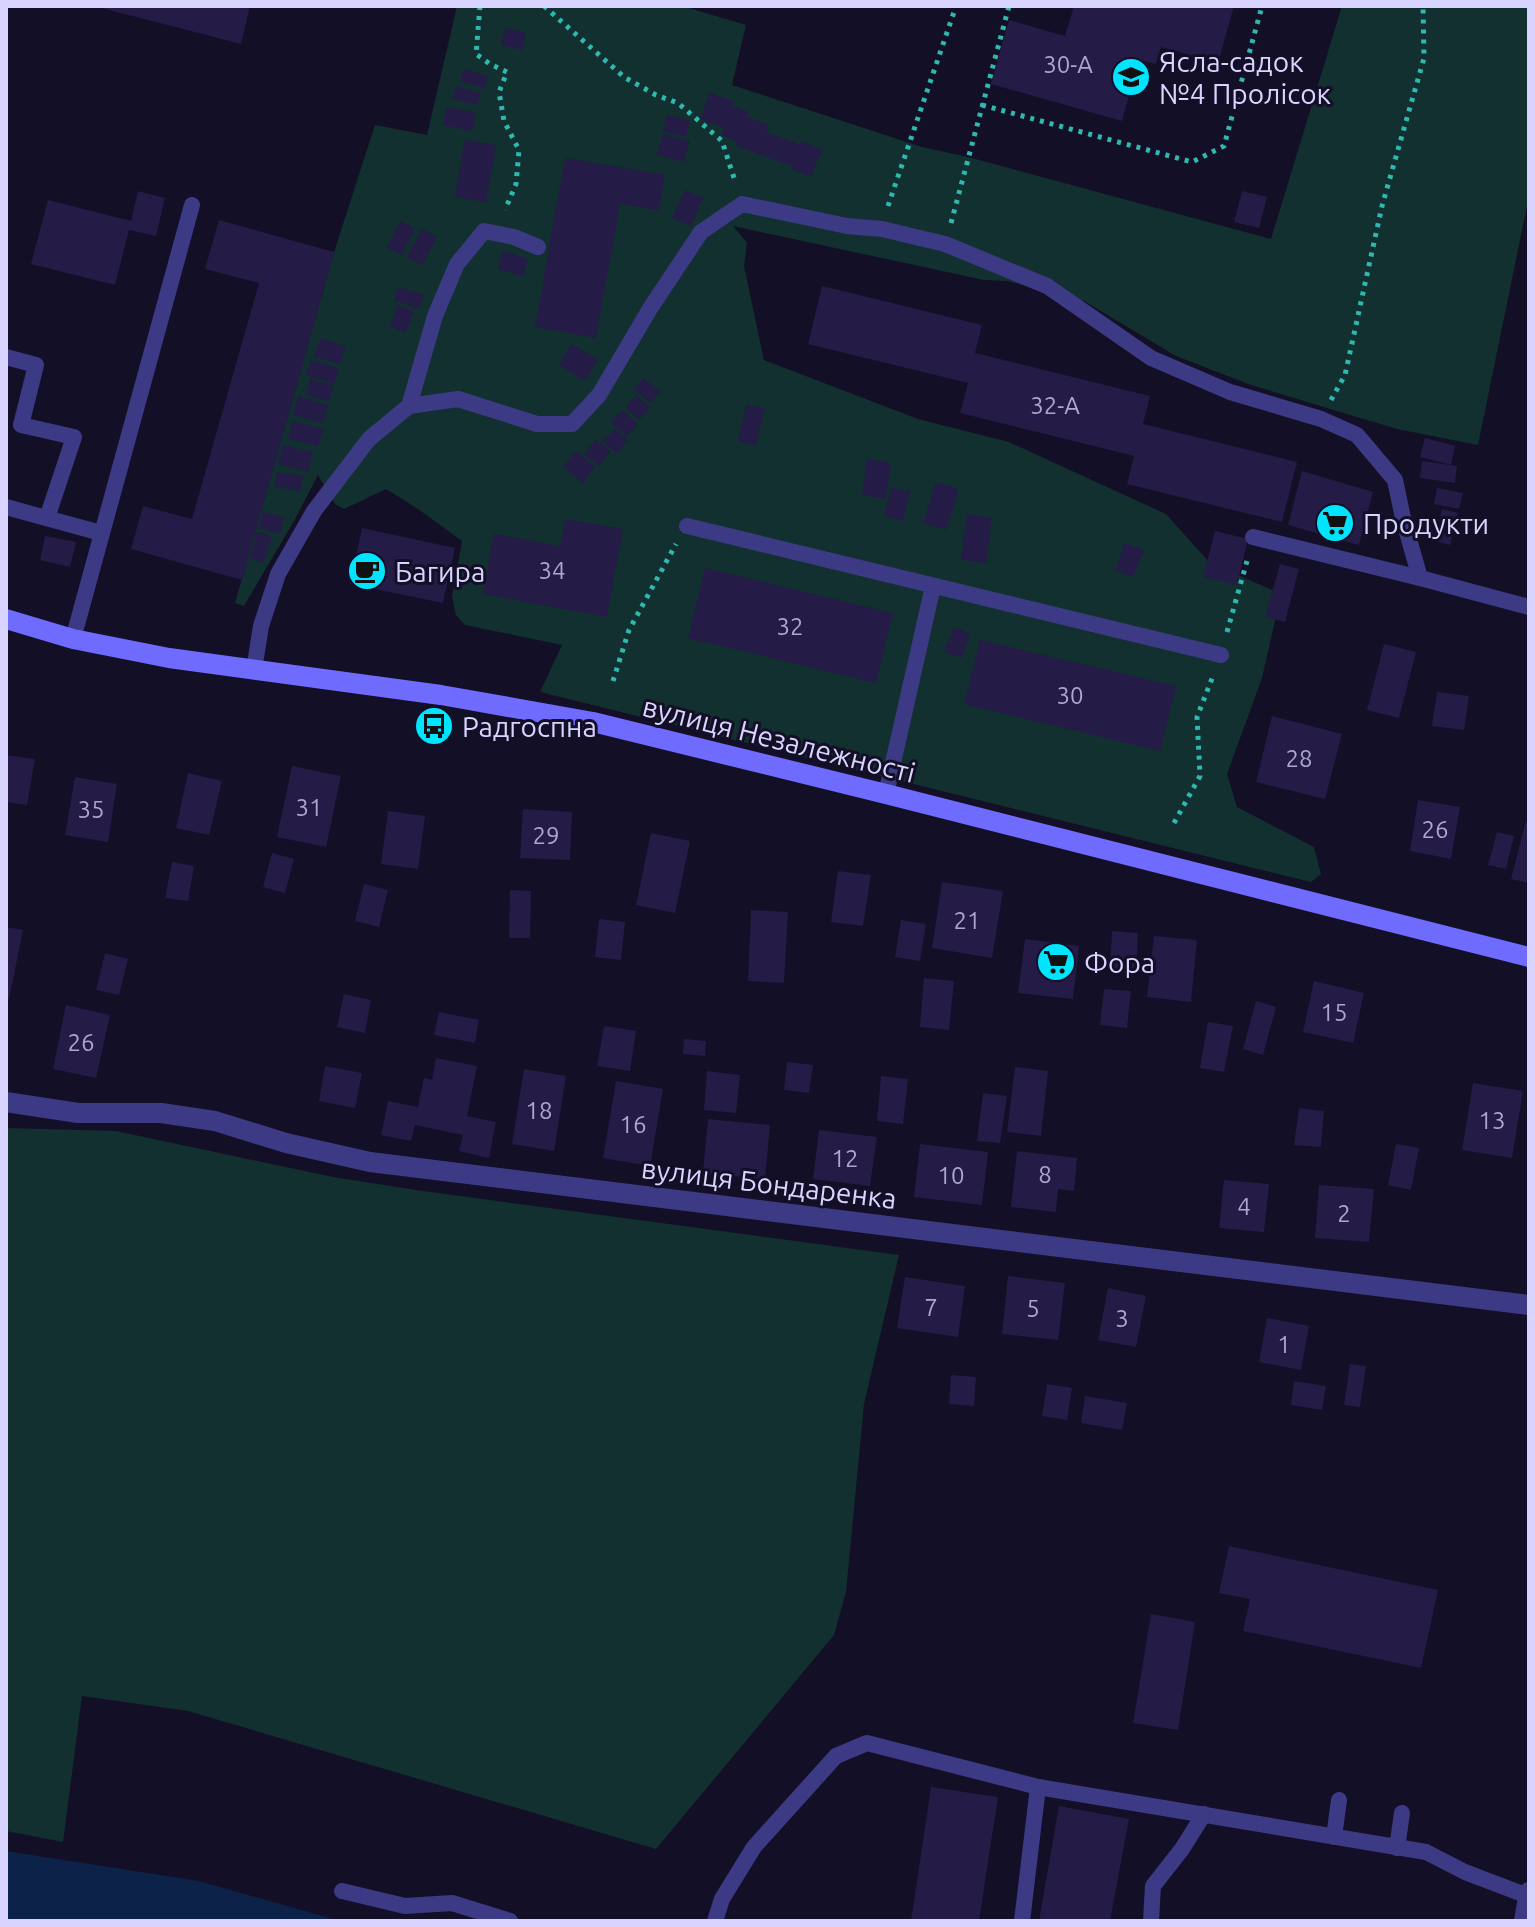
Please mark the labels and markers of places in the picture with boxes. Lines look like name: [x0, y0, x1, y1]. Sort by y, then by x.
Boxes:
place label: Ясла-садок №4 Пролісок: [1159, 46, 1331, 109]
school or university icon: Ясла-садок №4 Пролісок: [1110, 56, 1152, 98]
supermarket icon: Продукти: [1314, 502, 1356, 544]
place label: Продукти: [1363, 508, 1489, 539]
cafe icon: Багира: [346, 550, 388, 592]
place label: Багира: [395, 556, 485, 587]
bus stop icon: Радгоспна: [413, 705, 455, 747]
place label: Радгоспна: [462, 711, 597, 742]
supermarket icon: Фора: [1035, 941, 1077, 983]
place label: Фора: [1084, 947, 1155, 978]

